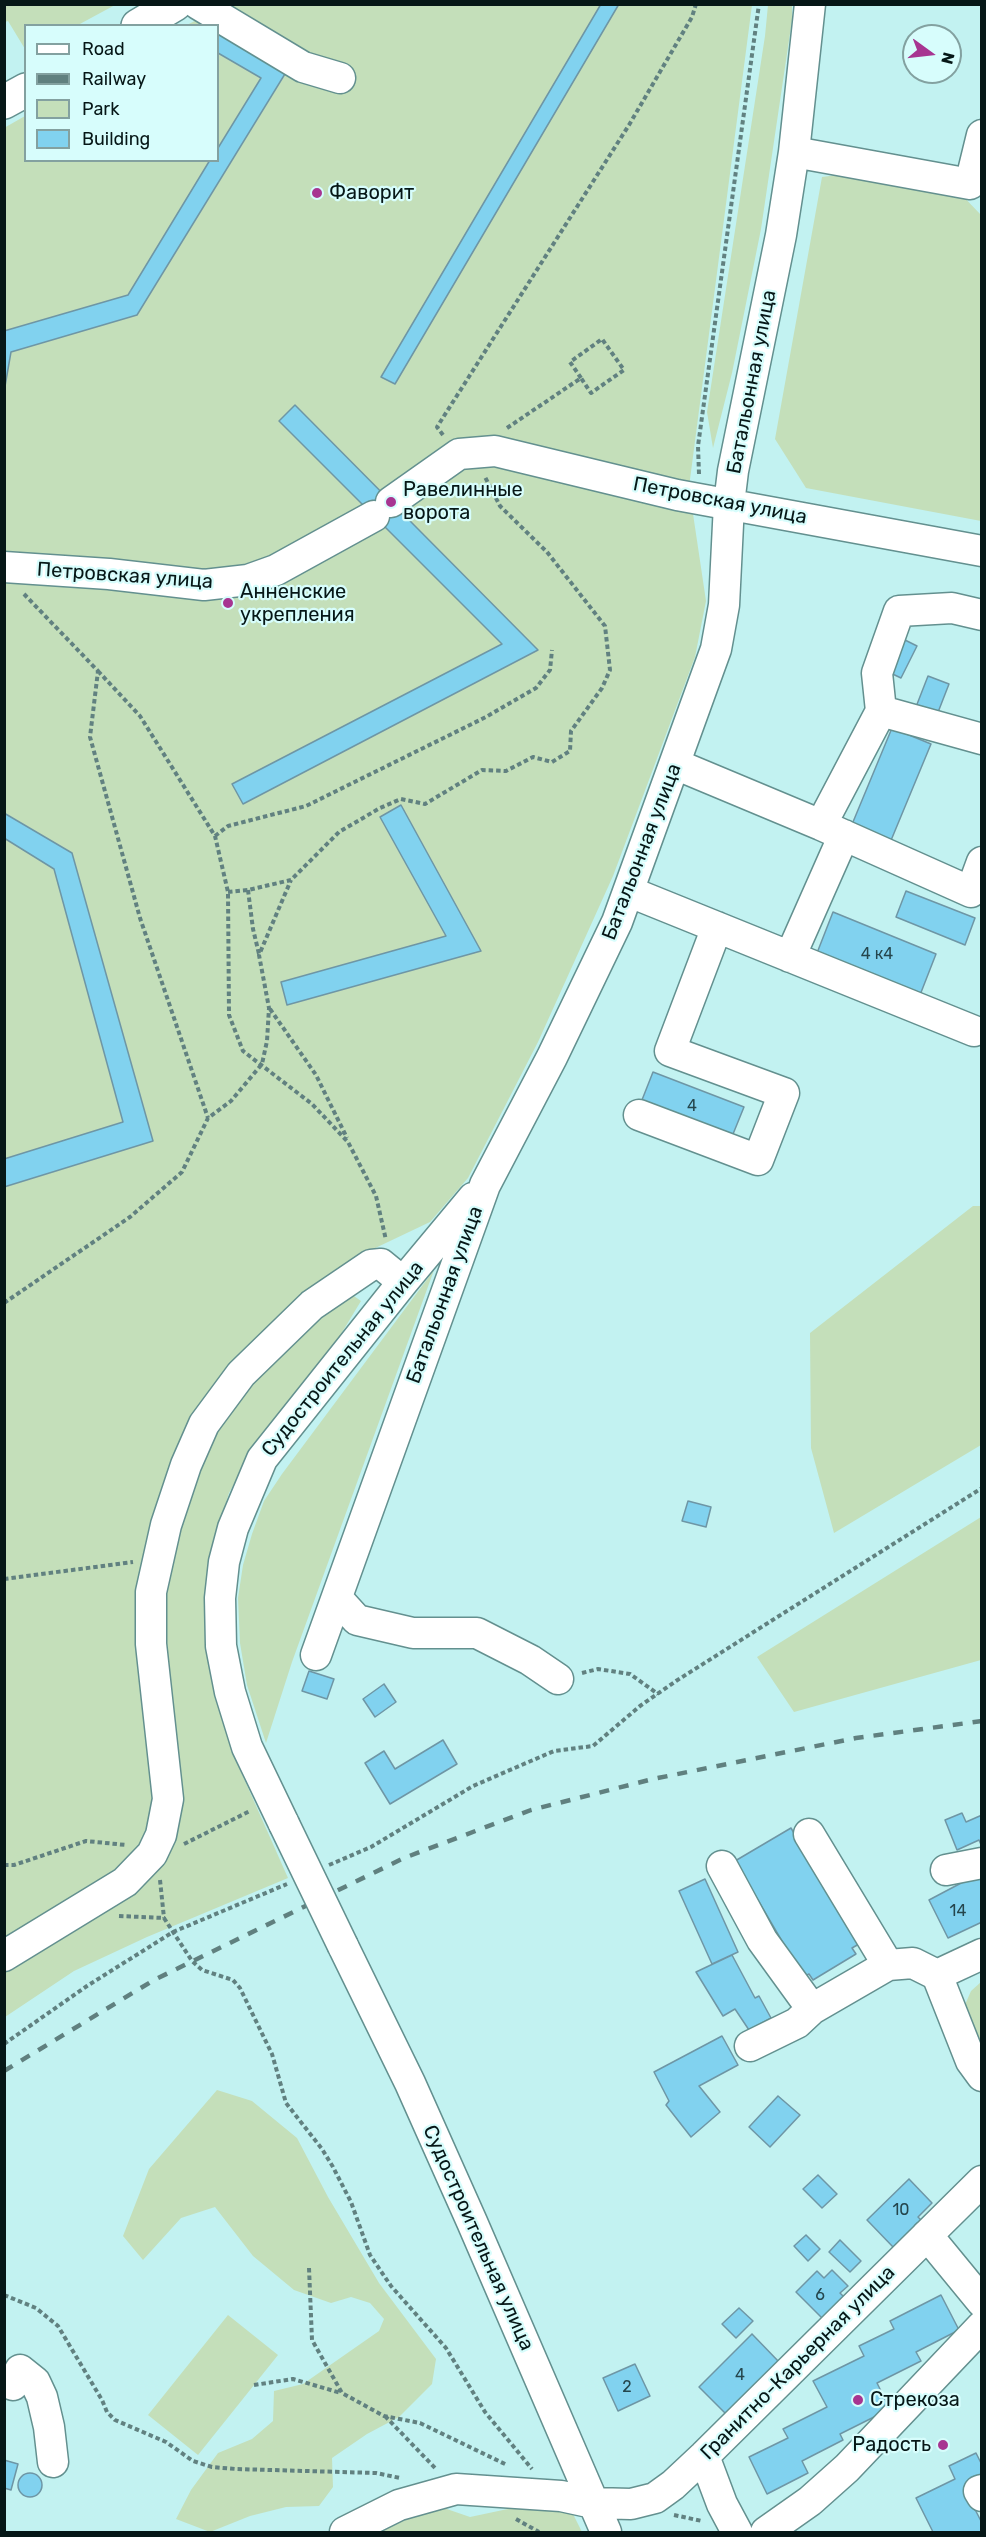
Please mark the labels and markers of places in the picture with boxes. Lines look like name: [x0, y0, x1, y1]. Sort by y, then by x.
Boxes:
place label: Фаворит: [329, 181, 414, 205]
marker: Фаворит: [310, 186, 324, 200]
place label: Равелинные ворота: [403, 478, 523, 525]
marker: Равелинные ворота: [384, 495, 398, 509]
place label: Анненские укрепления: [240, 580, 355, 627]
marker: Анненские укрепления: [221, 596, 235, 610]
place label: Стрекоза: [870, 2388, 960, 2412]
marker: Стрекоза: [851, 2393, 865, 2407]
place label: Радость: [852, 2433, 931, 2457]
marker: Радость: [936, 2438, 950, 2452]

